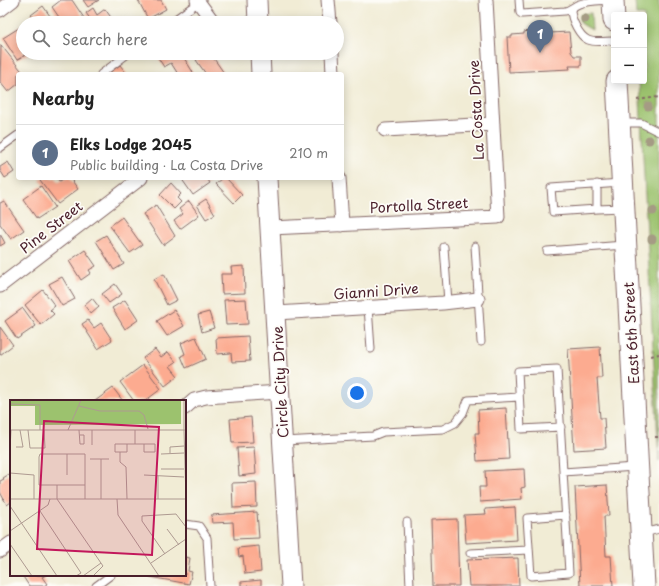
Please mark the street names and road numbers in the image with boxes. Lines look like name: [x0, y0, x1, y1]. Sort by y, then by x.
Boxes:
street label: La Costa Drive: [463, 59, 489, 161]
street label: Portolla Street: [369, 192, 469, 218]
street label: Pine Street: [15, 195, 87, 258]
street label: Gianni Drive: [333, 278, 419, 304]
street label: East 6th Street: [618, 281, 644, 385]
street label: Circle City Drive: [267, 325, 293, 439]

